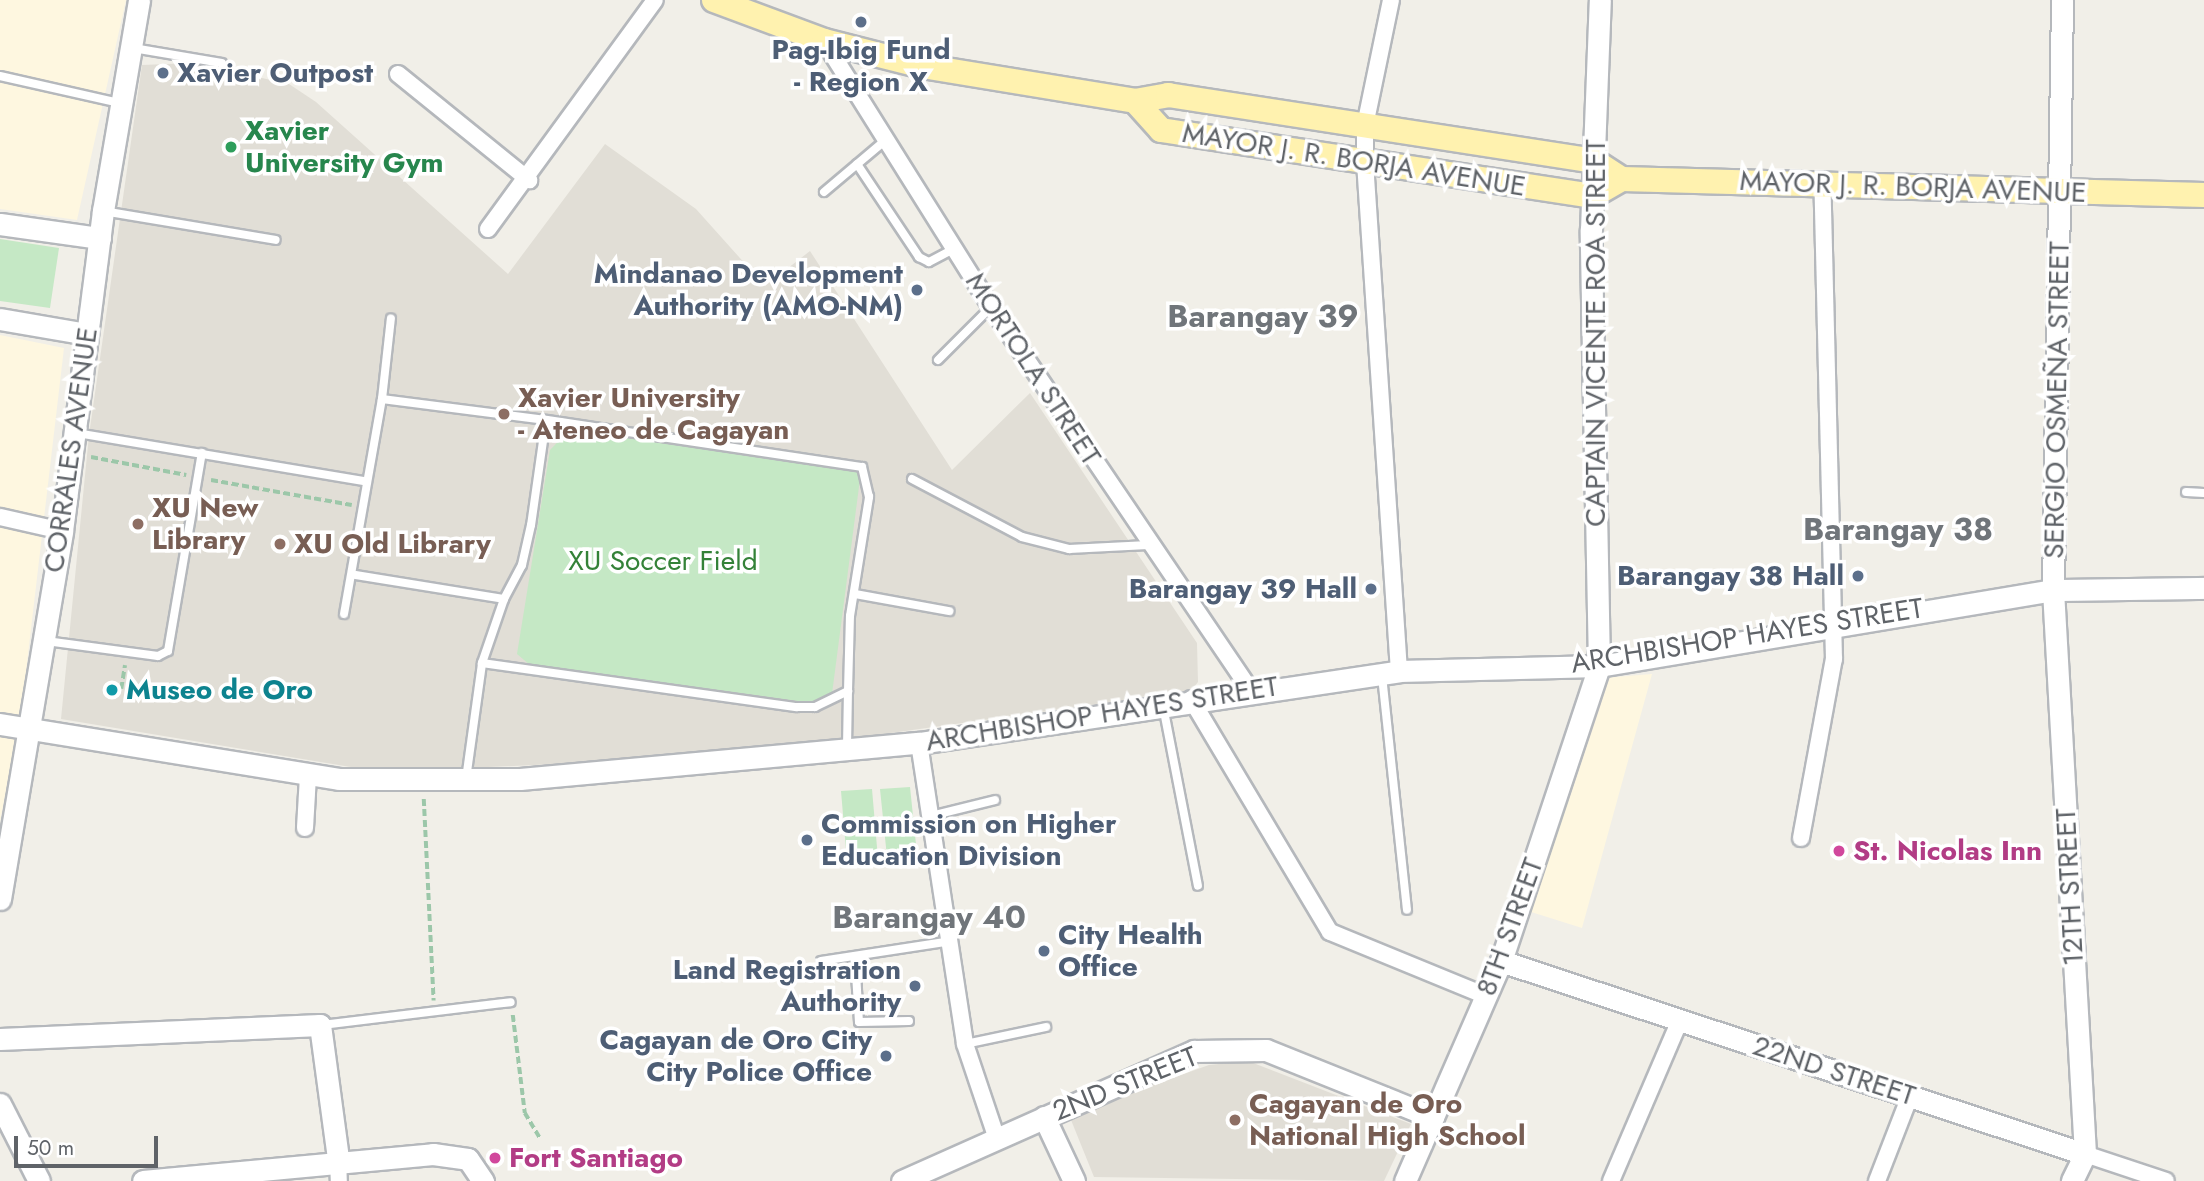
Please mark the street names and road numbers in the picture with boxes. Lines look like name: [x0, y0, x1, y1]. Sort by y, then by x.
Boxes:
street label: MAYOR J. R. BORJA AVENUE: [1180, 116, 1528, 204]
street label: CAPTAIN VICENTE ROA STREET: [1579, 139, 1613, 527]
street label: MAYOR J. R. BORJA AVENUE: [1739, 164, 2087, 210]
street label: SERGIO OSMEÑA STREET: [2037, 241, 2077, 559]
street label: MORTOLA STREET: [958, 267, 1108, 471]
street label: CORRALES AVENUE: [37, 325, 105, 575]
street label: ARCHBISHOP HAYES STREET: [1568, 592, 1926, 680]
street label: ARCHBISHOP HAYES STREET: [923, 670, 1281, 758]
street label: 12TH STREET: [2049, 807, 2091, 967]
street label: 8TH STREET: [1470, 854, 1550, 1000]
street label: 22ND STREET: [1749, 1029, 1919, 1113]
street label: 2ND STREET: [1048, 1040, 1202, 1128]

